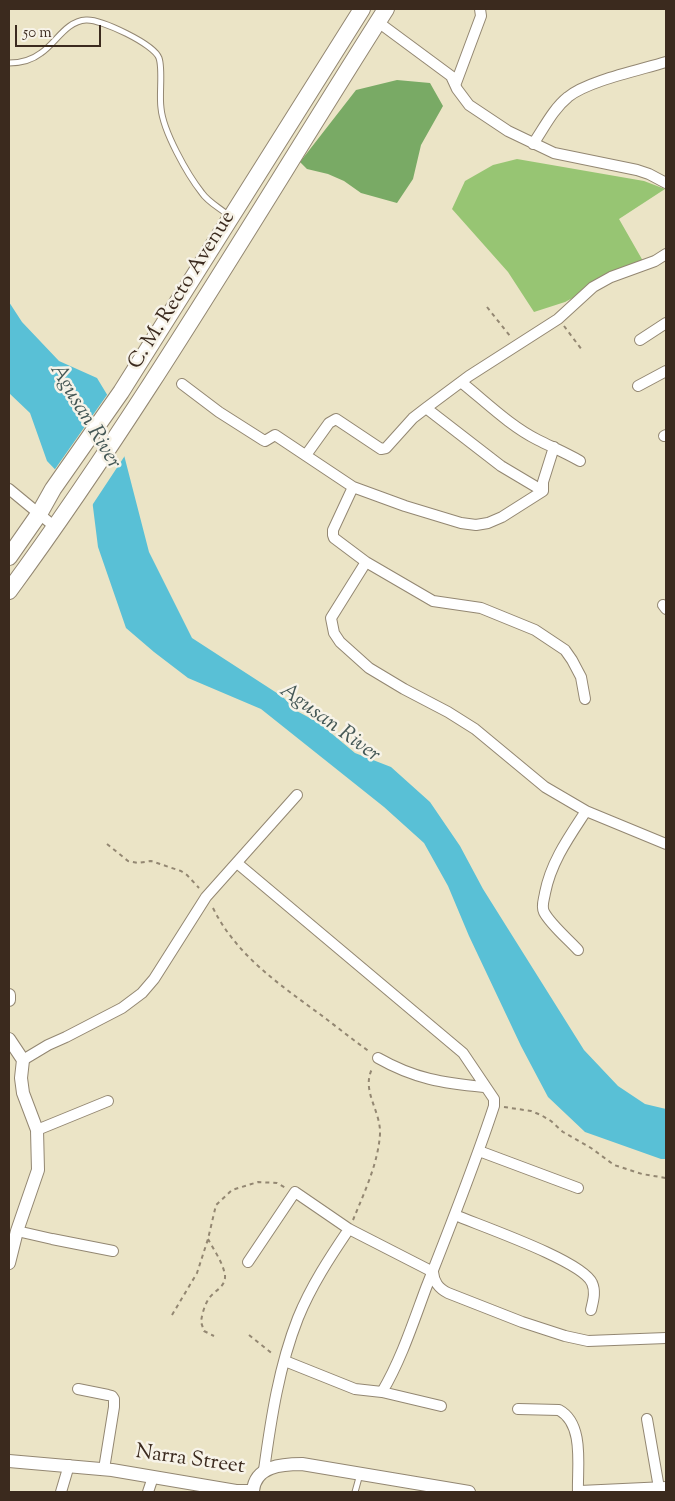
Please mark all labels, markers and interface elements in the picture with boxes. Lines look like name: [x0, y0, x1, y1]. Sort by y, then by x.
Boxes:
scale bar: [18, 15, 104, 47]
text: 50 m: [23, 23, 52, 44]
street label: C. M. Recto Avenue: [124, 207, 242, 375]
water label: Agusan River: [42, 360, 126, 474]
water label: Agusan River: [273, 679, 385, 769]
street label: Narra Street: [134, 1441, 246, 1481]

